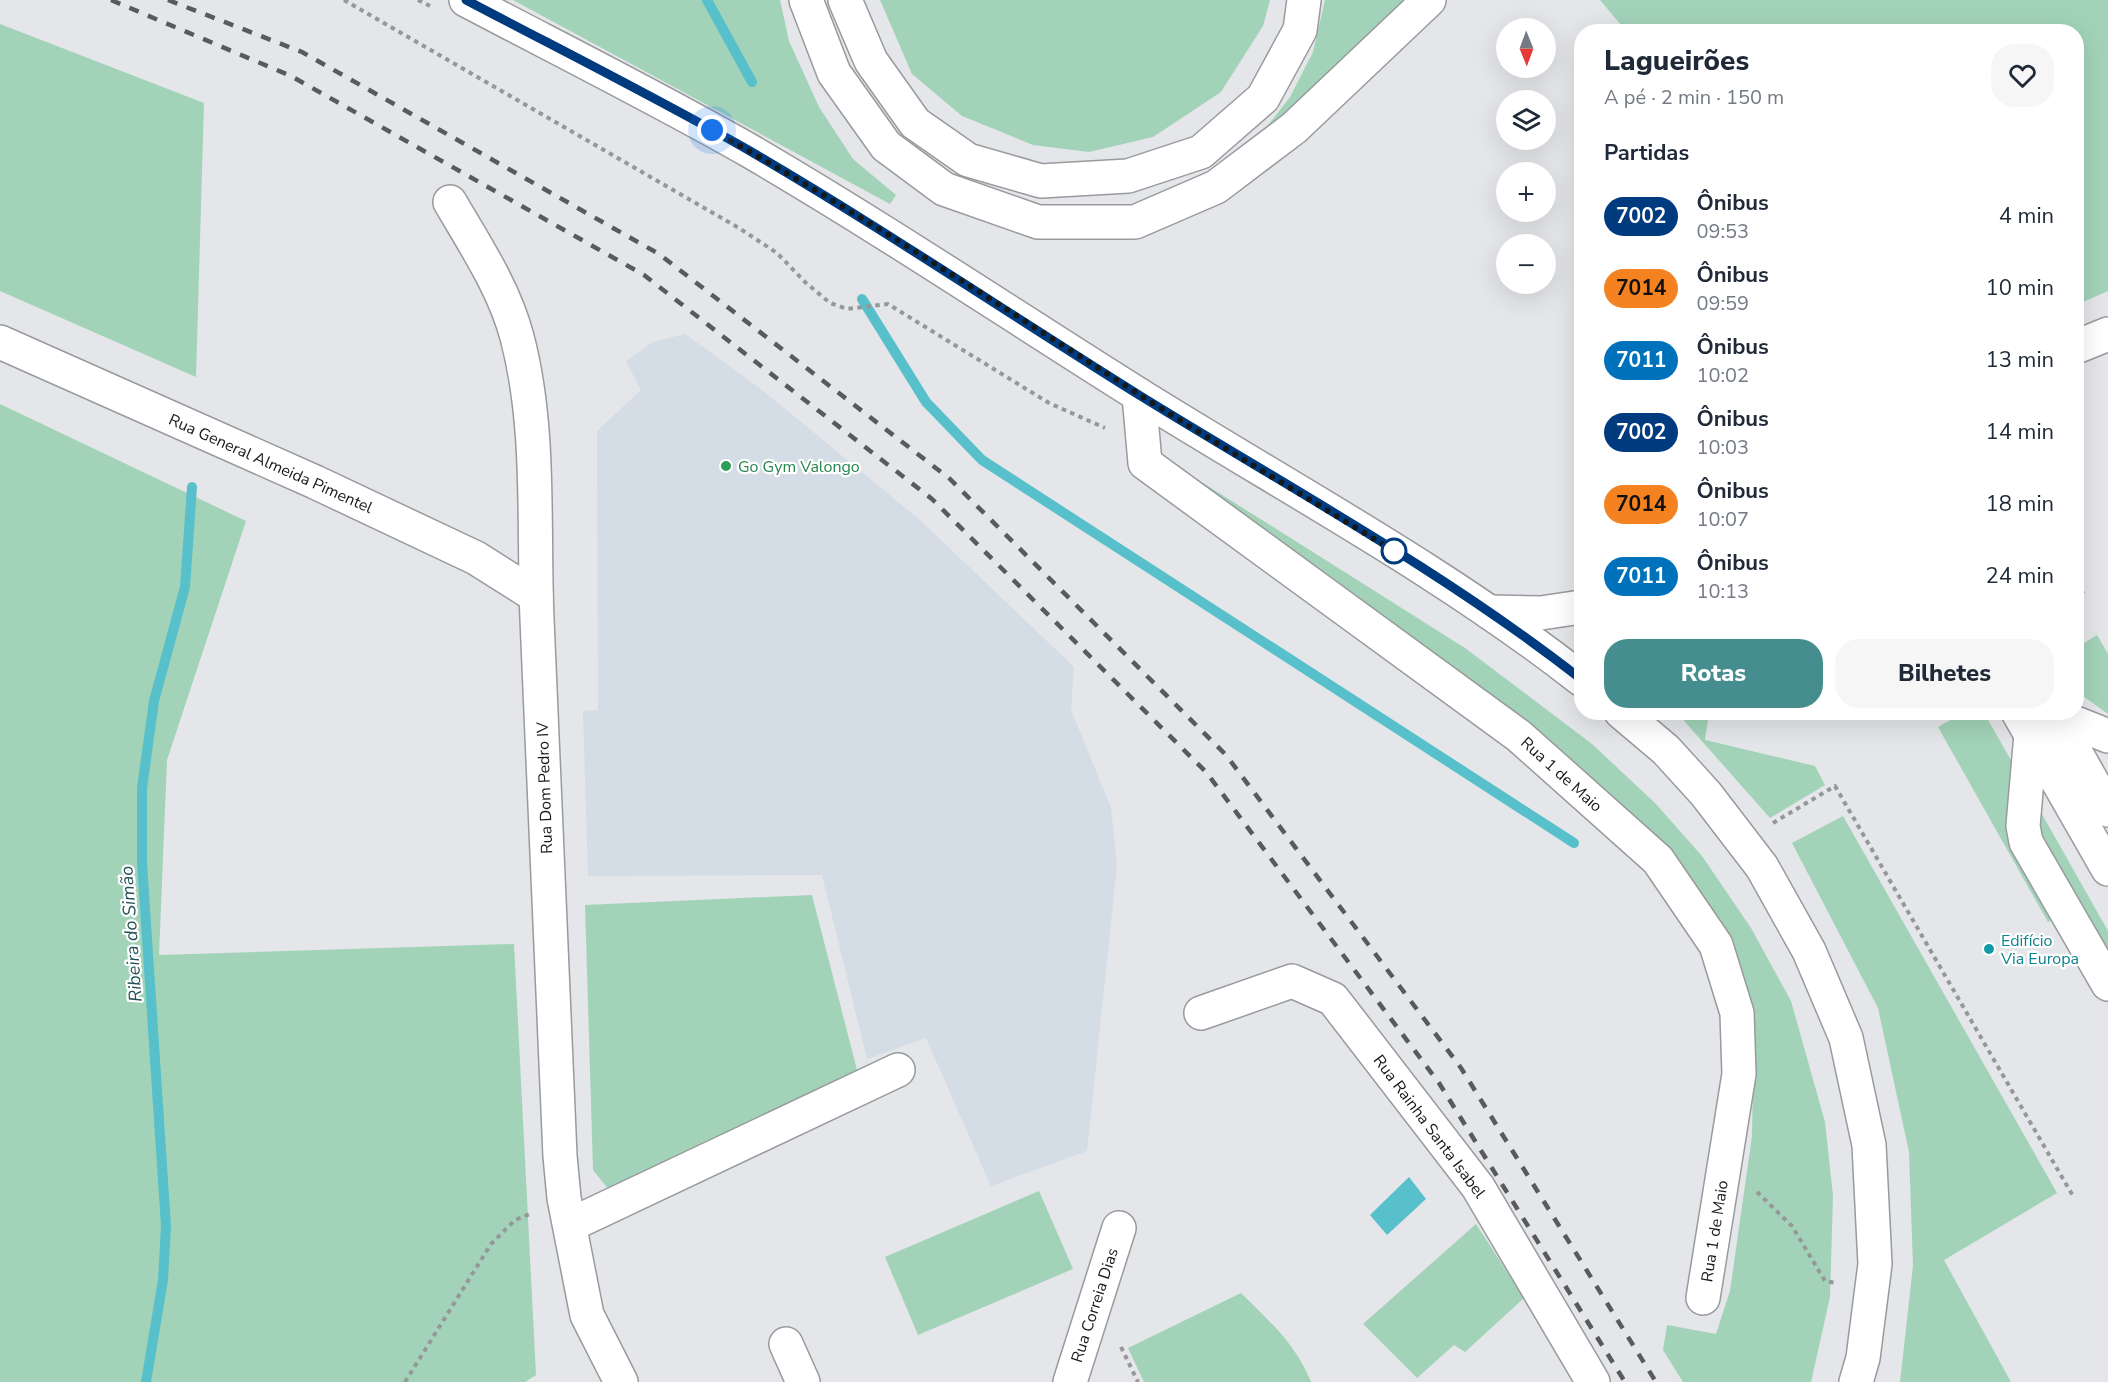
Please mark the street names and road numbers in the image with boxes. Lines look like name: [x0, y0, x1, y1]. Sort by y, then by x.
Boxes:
street label: Rua General Almeida Pimentel: [165, 409, 376, 519]
street label: Rua Dom Pedro IV: [532, 721, 558, 854]
street label: Rua 1 de Maio: [1516, 732, 1607, 817]
street label: Rua Rainha Santa Isabel: [1368, 1050, 1491, 1203]
street label: Rua 1 de Maio: [1696, 1179, 1734, 1284]
street label: Rua Correia Dias: [1066, 1245, 1124, 1365]

